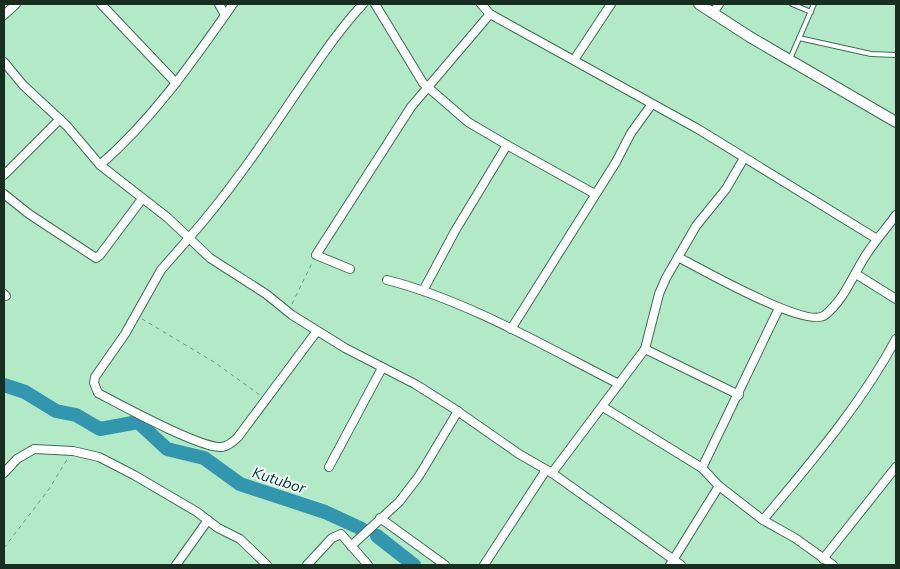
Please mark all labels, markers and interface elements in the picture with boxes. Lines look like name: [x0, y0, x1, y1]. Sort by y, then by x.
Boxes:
water label: Kutubor: [250, 462, 309, 498]

